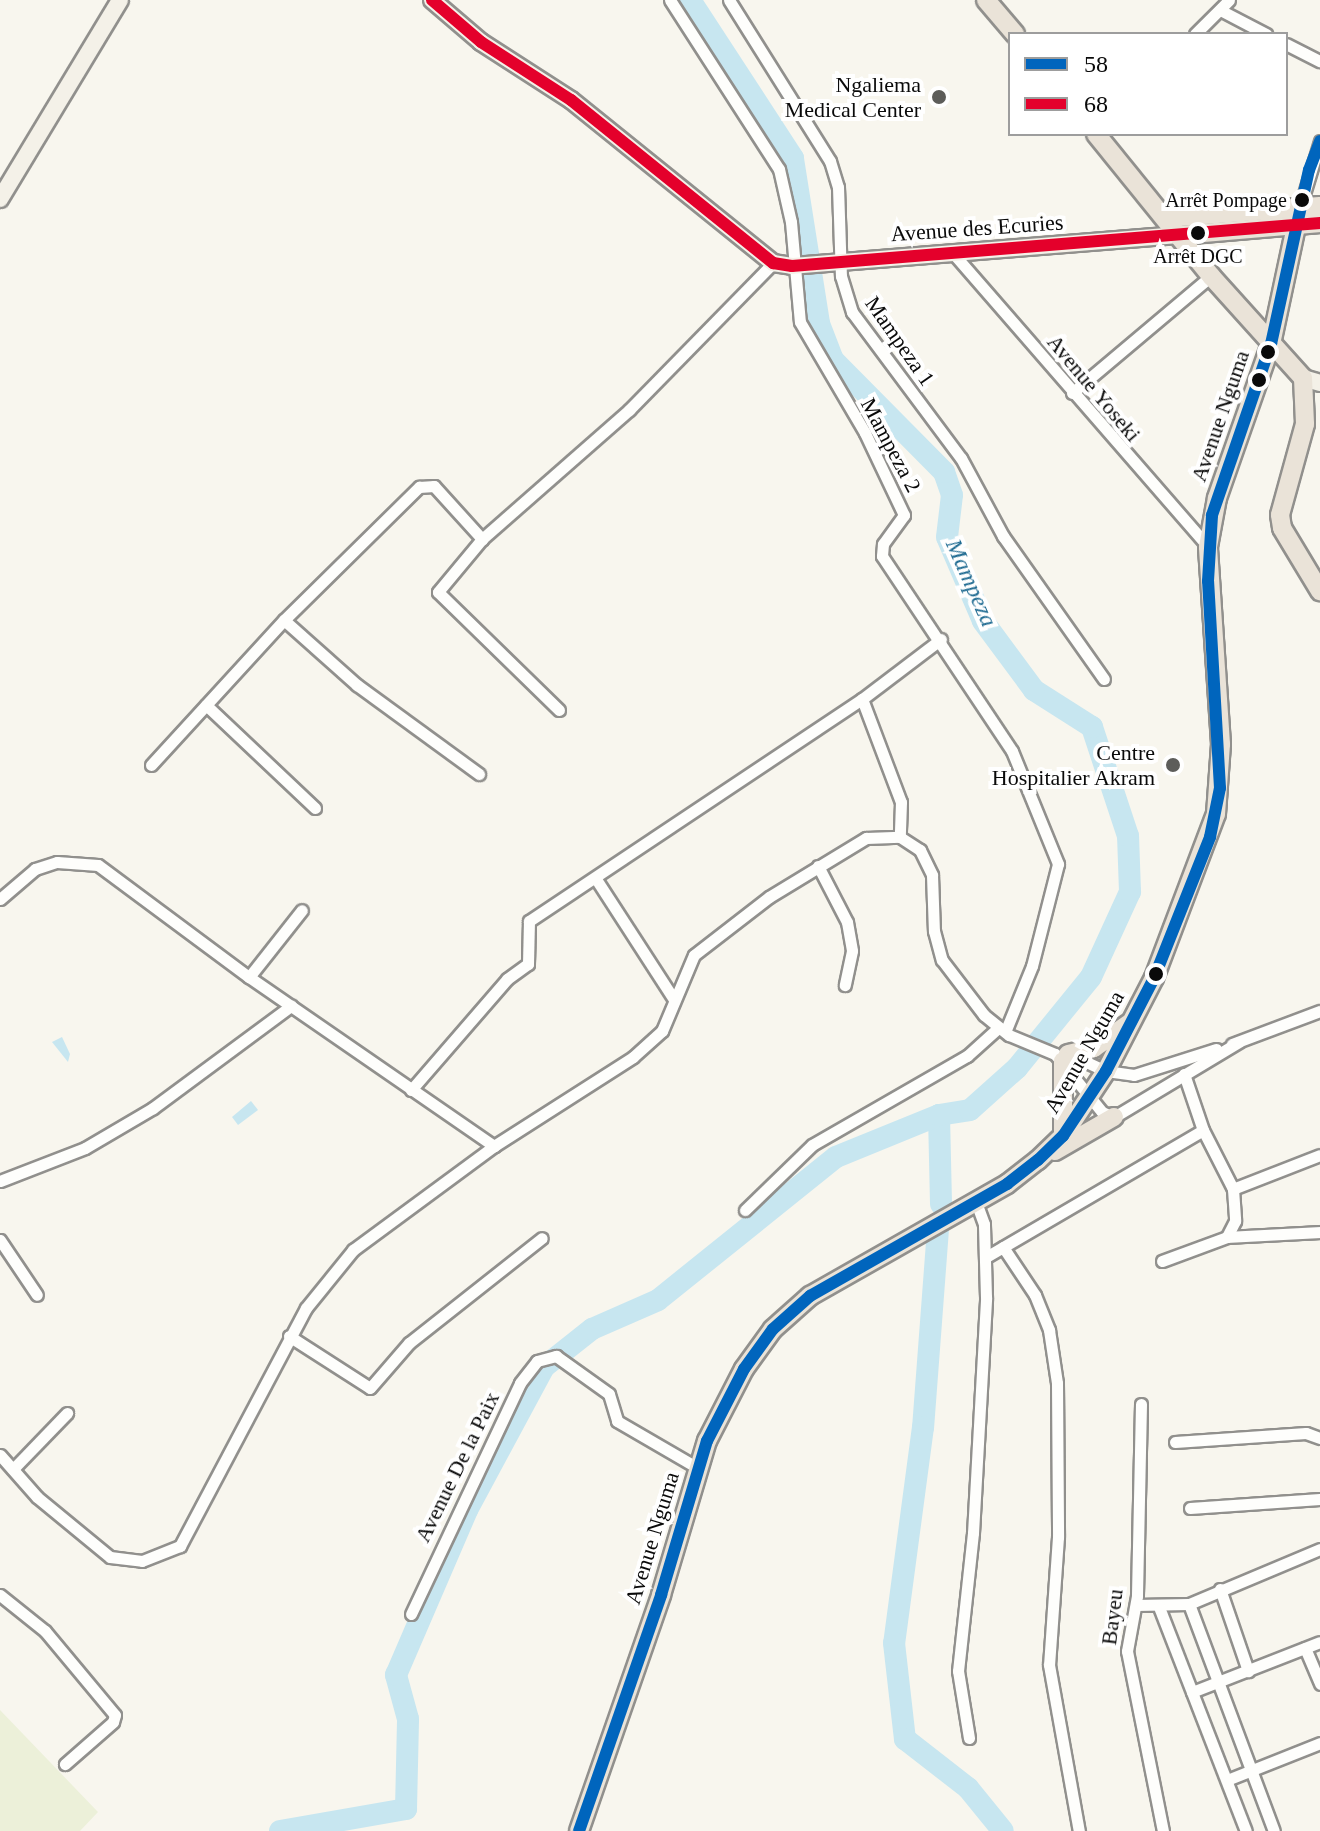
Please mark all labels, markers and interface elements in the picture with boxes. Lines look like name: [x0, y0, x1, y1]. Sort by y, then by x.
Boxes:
legend: [1008, 32, 1288, 136]
text: 58: [1084, 51, 1108, 77]
place label: Ngaliema Medical Center: [785, 71, 921, 122]
marker: Ngaliema Medical Center: [928, 86, 950, 108]
text: 68: [1084, 91, 1108, 117]
place label: Arrêt Pompage: [1165, 188, 1287, 212]
marker: Arrêt Pompage: [1294, 192, 1310, 208]
street label: Avenue des Ecuries: [890, 209, 1064, 247]
marker: Arrêt DGC: [1190, 225, 1206, 241]
place label: Arrêt DGC: [1153, 244, 1243, 268]
street label: Mampeza 1: [860, 291, 940, 391]
street label: Avenue Yoseki: [1041, 329, 1147, 447]
unlabelled marker: [1260, 344, 1276, 360]
street label: Avenue Nguma: [1185, 347, 1255, 485]
unlabelled marker: [1251, 372, 1267, 388]
street label: Mampeza 2: [855, 393, 927, 497]
water label: Mampeza: [939, 535, 1003, 631]
place label: Centre Hospitalier Akram: [991, 739, 1155, 790]
marker: Centre Hospitalier Akram: [1162, 754, 1184, 776]
unlabelled marker: [1148, 966, 1164, 982]
street label: Avenue Nguma: [1038, 986, 1130, 1118]
street label: Avenue De la Paix: [409, 1388, 505, 1546]
street label: Avenue Nguma: [619, 1469, 685, 1607]
street label: Bayeu: [1095, 1587, 1129, 1647]

